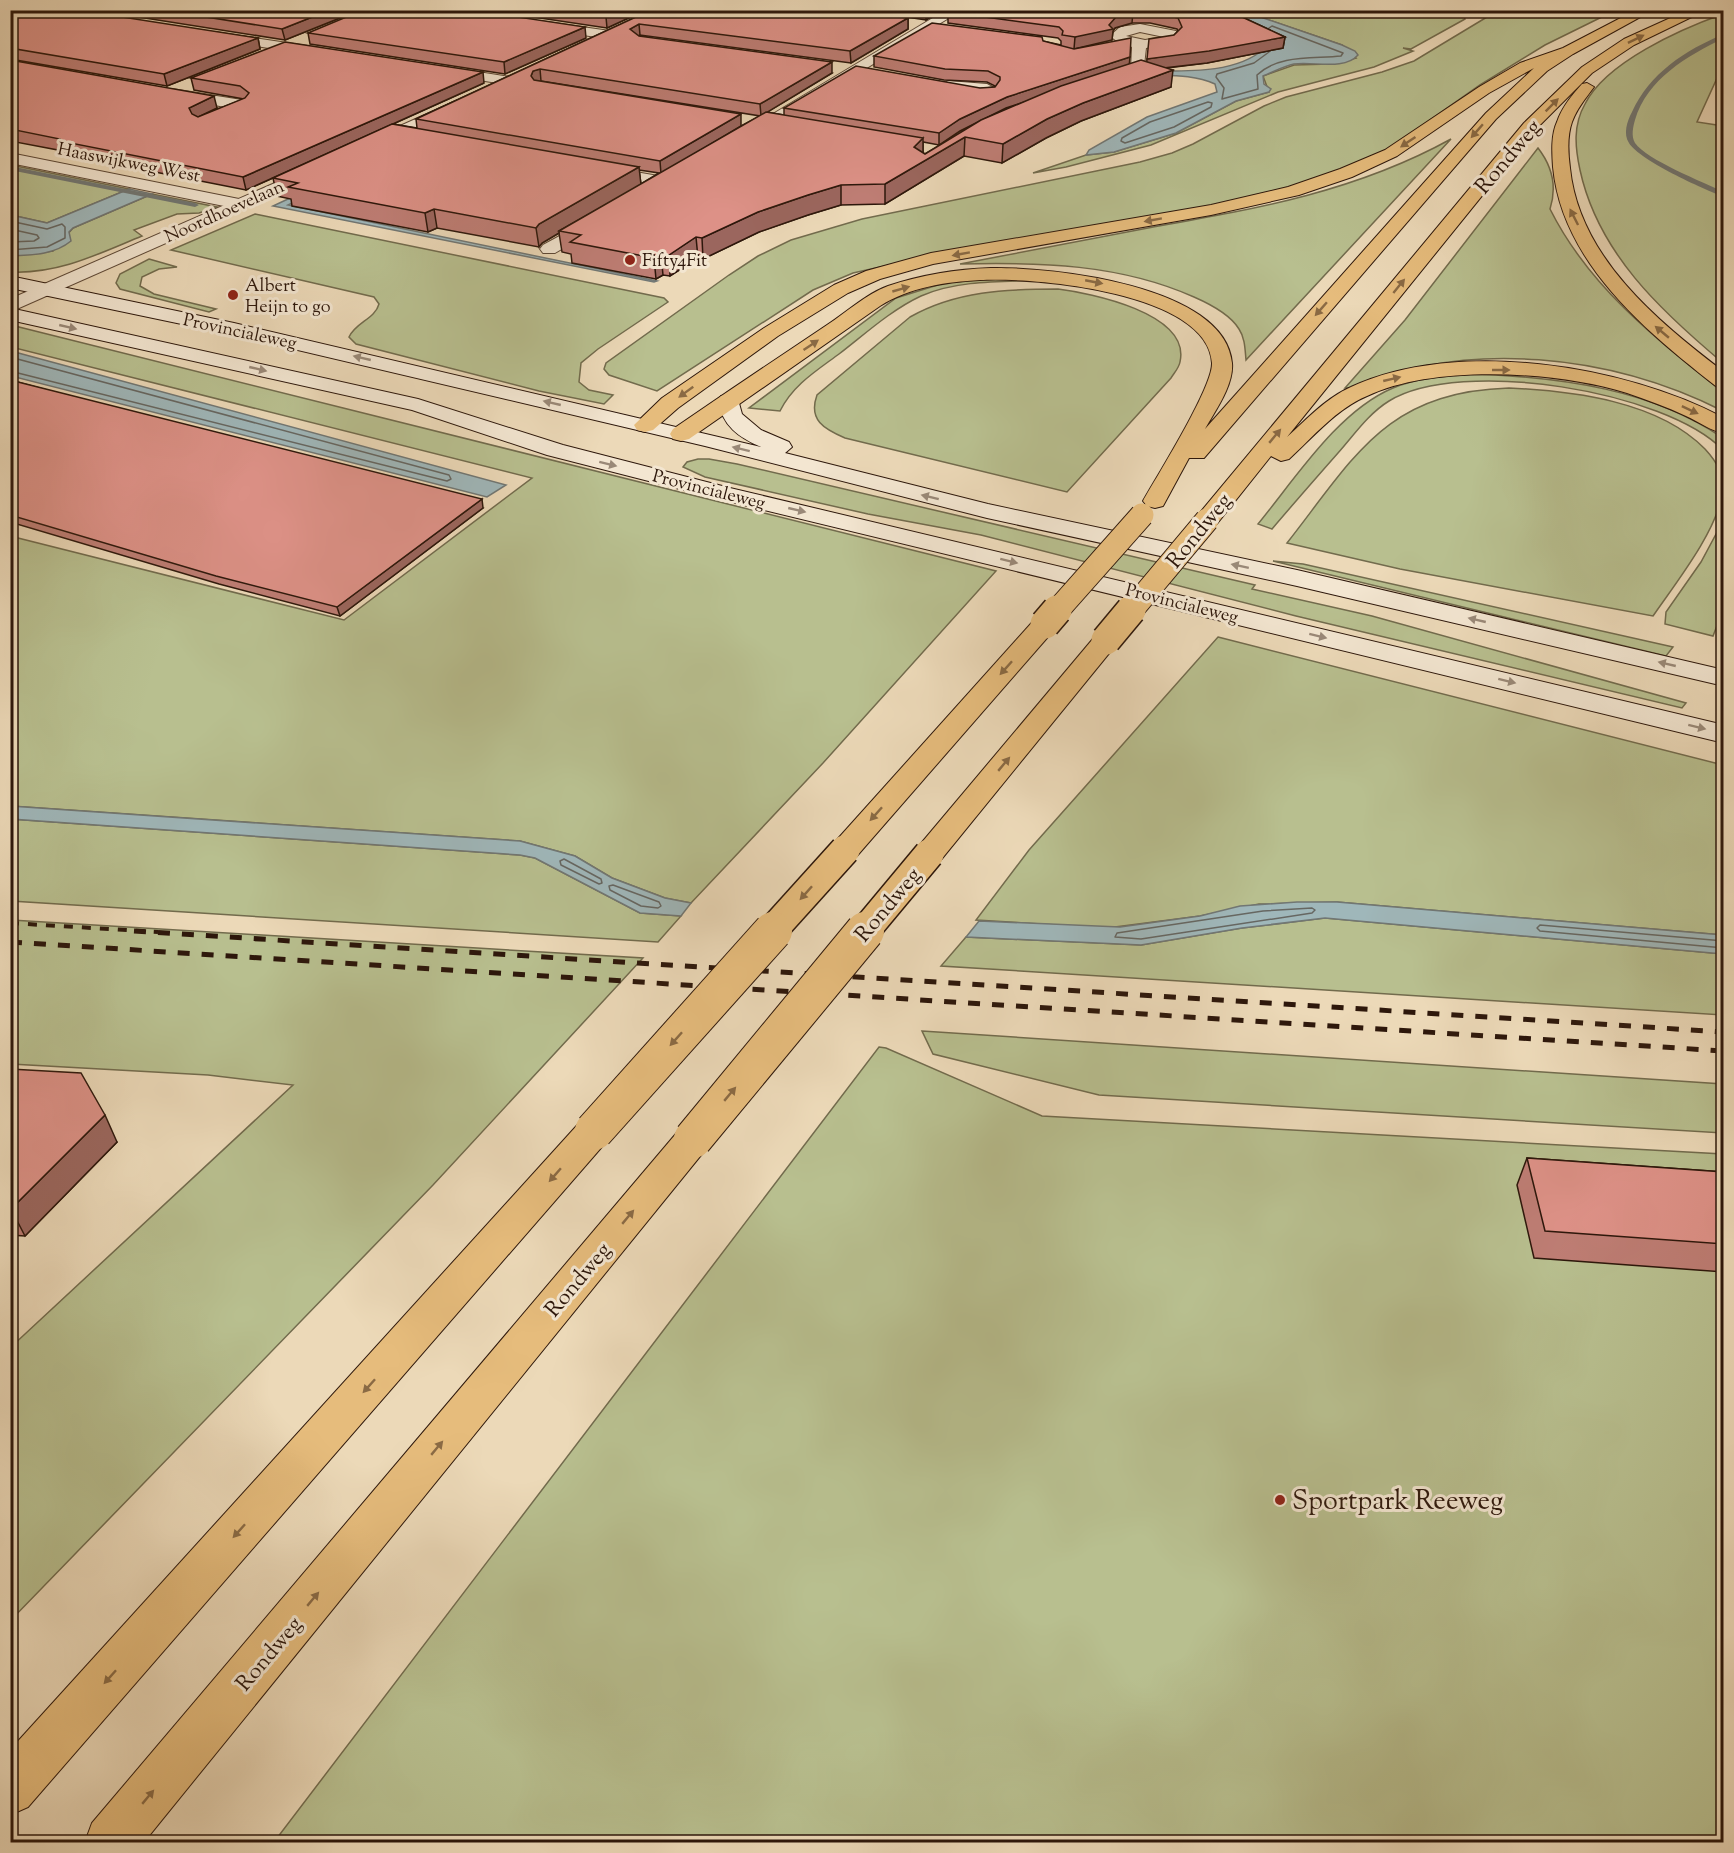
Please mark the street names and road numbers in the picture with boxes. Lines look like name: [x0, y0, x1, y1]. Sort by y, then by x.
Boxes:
street label: Rondweg: [1468, 113, 1550, 202]
street label: Haaswijkweg West: [55, 137, 202, 191]
street label: Noordhoevelaan: [161, 175, 289, 251]
street label: Provincialeweg: [180, 308, 299, 358]
street label: Provincialeweg: [649, 464, 768, 518]
street label: Rondweg: [1160, 487, 1241, 577]
street label: Provincialeweg: [1122, 578, 1241, 632]
street label: Rondweg: [848, 861, 930, 950]
street label: Rondweg: [538, 1236, 620, 1325]
street label: Rondweg: [229, 1610, 311, 1699]

